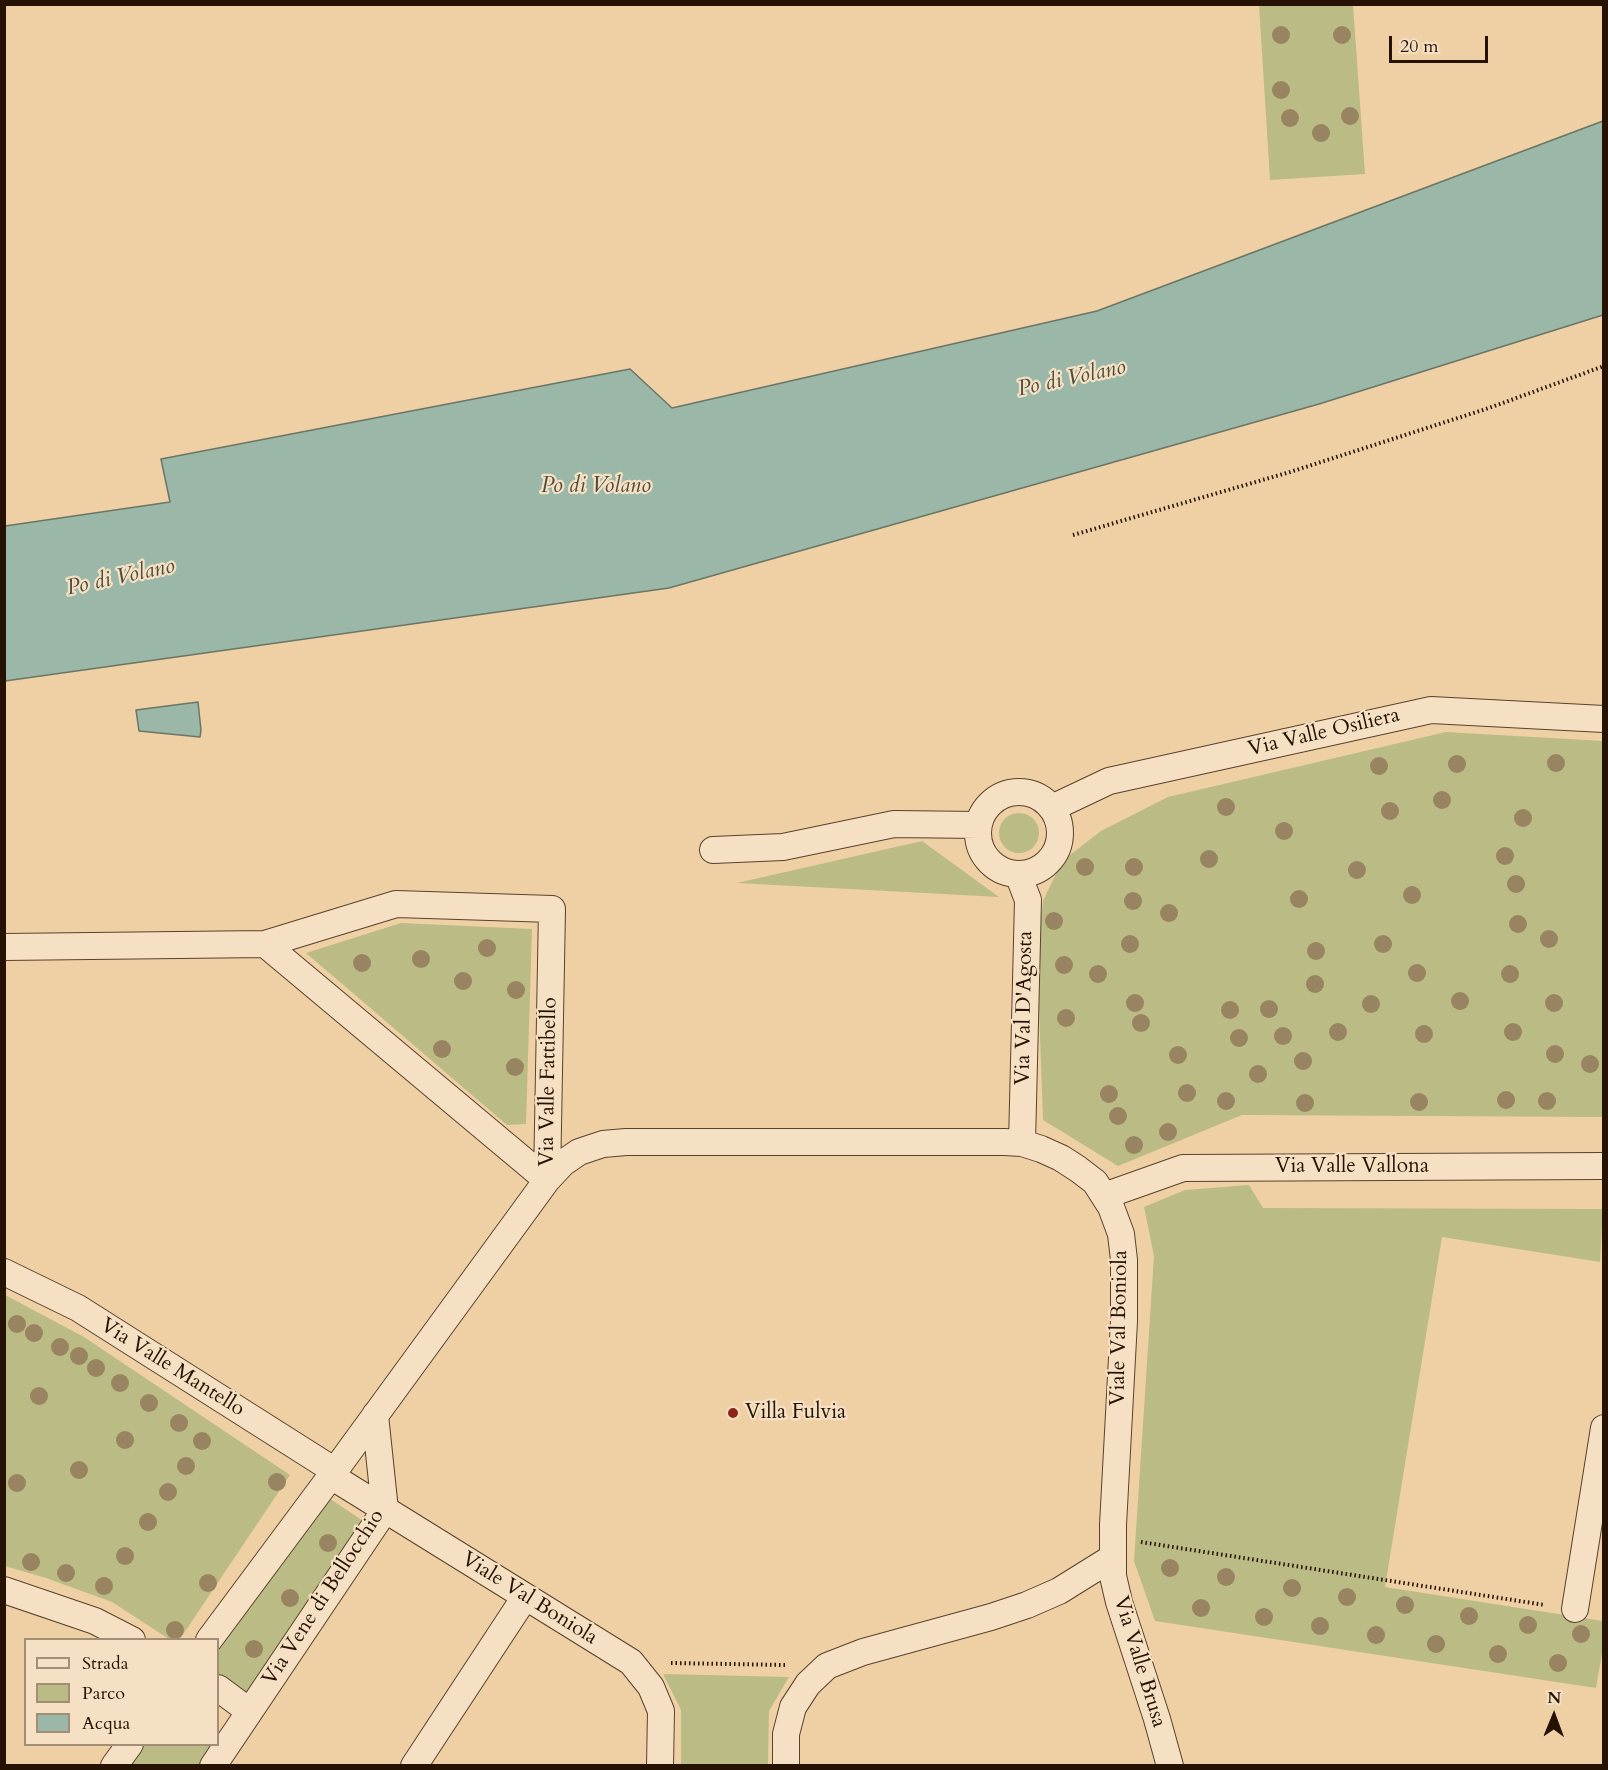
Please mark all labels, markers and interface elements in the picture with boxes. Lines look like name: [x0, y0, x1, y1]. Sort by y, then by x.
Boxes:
scale bar: [1392, 24, 1491, 62]
text: 20 m: [1400, 34, 1439, 59]
water label: Po di Volano: [1015, 355, 1129, 403]
water label: Po di Volano: [541, 474, 651, 500]
water label: Po di Volano: [64, 554, 178, 602]
street label: Via Valle Osiliera: [1246, 703, 1402, 763]
street label: Via Val D'Agosta: [1011, 931, 1039, 1085]
street label: Via Valle Fattibello: [535, 997, 563, 1167]
street label: Via Valle Vallona: [1275, 1154, 1429, 1180]
street label: Viale Val Boniola: [1106, 1250, 1134, 1406]
street label: Via Valle Mantello: [95, 1313, 249, 1423]
place label: Villa Fulvia: [745, 1400, 846, 1426]
marker: Villa Fulvia: [726, 1406, 740, 1420]
street label: Via Vene di Bellocchio: [258, 1505, 390, 1691]
street label: Viale Val Boniola: [456, 1547, 602, 1651]
street label: Via Valle Brusa: [1107, 1593, 1171, 1731]
legend: [24, 1638, 219, 1746]
text: Strada: [82, 1651, 128, 1676]
text: Parco: [82, 1681, 125, 1706]
north arrow: [1524, 1686, 1584, 1746]
text: N: [1547, 1687, 1561, 1709]
text: Acqua: [82, 1711, 130, 1736]

